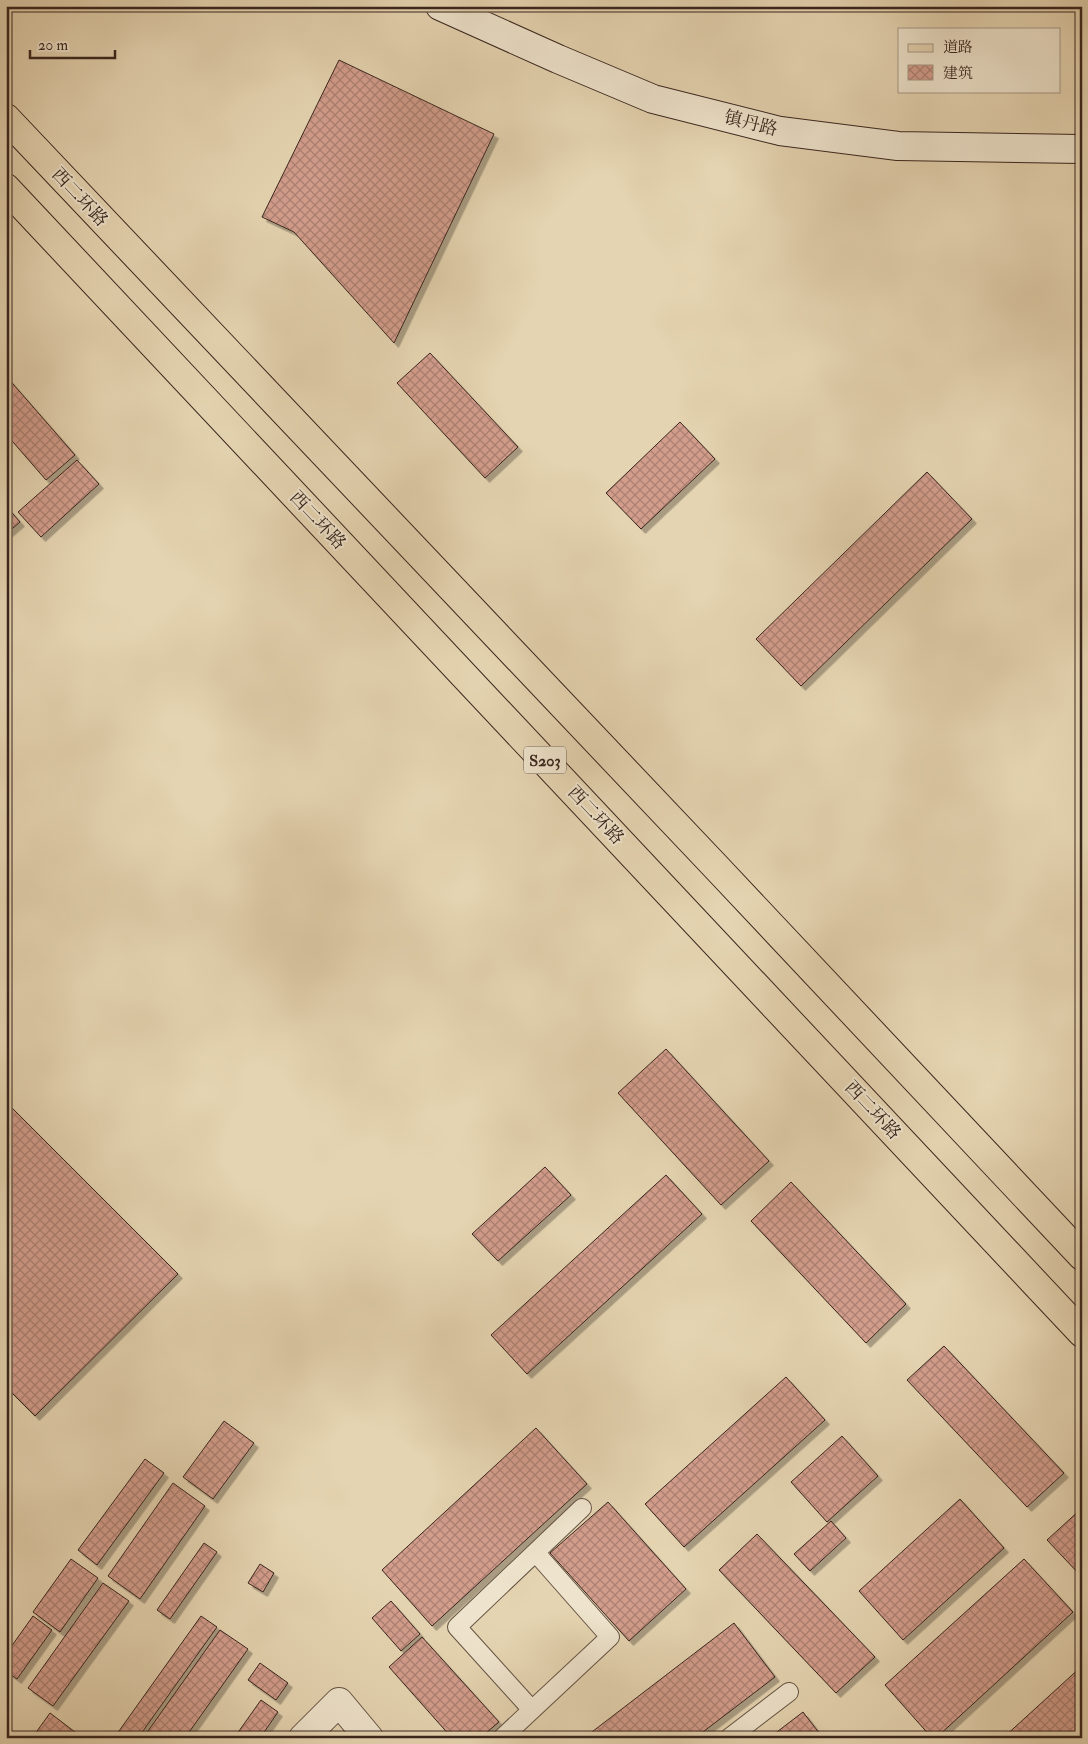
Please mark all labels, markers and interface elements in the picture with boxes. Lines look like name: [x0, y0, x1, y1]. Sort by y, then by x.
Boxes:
scale bar: [30, 28, 115, 60]
legend: [898, 28, 1060, 92]
text: 20 m: [38, 36, 68, 55]
text: 道路: [943, 38, 973, 57]
text: 建筑: [943, 64, 973, 83]
street label: 镇丹路: [722, 106, 780, 141]
street label: 西二环路: [47, 163, 113, 232]
street label: 西二环路: [285, 486, 351, 555]
road number: S203: [524, 746, 566, 774]
street label: 西二环路: [563, 781, 629, 850]
street label: 西二环路: [840, 1076, 906, 1145]

